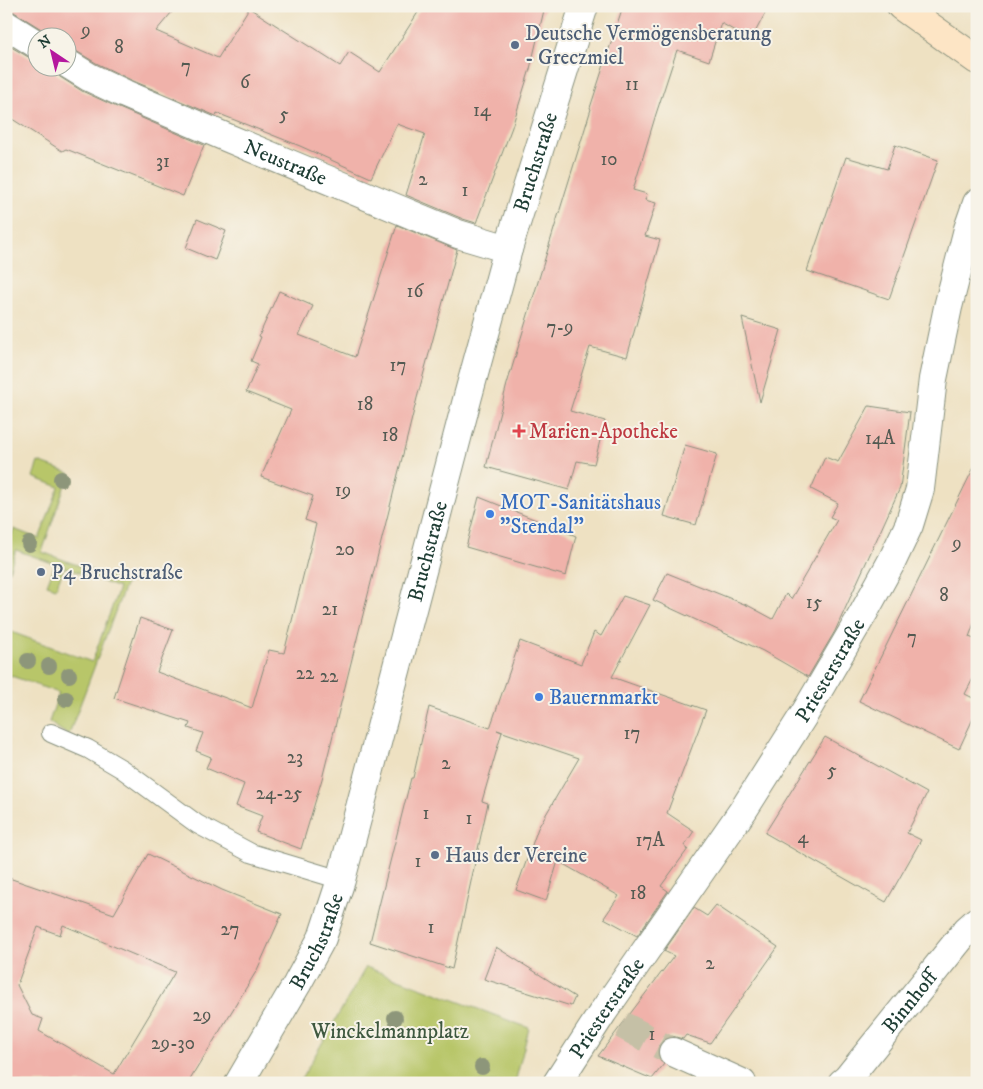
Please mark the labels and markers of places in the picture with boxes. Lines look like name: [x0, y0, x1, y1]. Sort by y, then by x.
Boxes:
place label: Deutsche Vermögensberatung - Greczmiel: [525, 21, 772, 71]
marker: Deutsche Vermögensberatung - Greczmiel: [509, 39, 521, 51]
place label: Marien-Apotheke: [529, 419, 678, 445]
marker: Marien-Apotheke: [513, 425, 525, 437]
place label: MOT-Sanitätshaus "Stendal": [500, 490, 661, 540]
marker: MOT-Sanitätshaus "Stendal": [484, 508, 496, 520]
place label: P4 Bruchstraße: [51, 560, 183, 586]
marker: P4 Bruchstraße: [35, 566, 47, 578]
place label: Bauernmarkt: [549, 685, 659, 711]
marker: Bauernmarkt: [533, 691, 545, 703]
place label: Haus der Vereine: [445, 843, 587, 869]
marker: Haus der Vereine: [429, 849, 441, 861]

